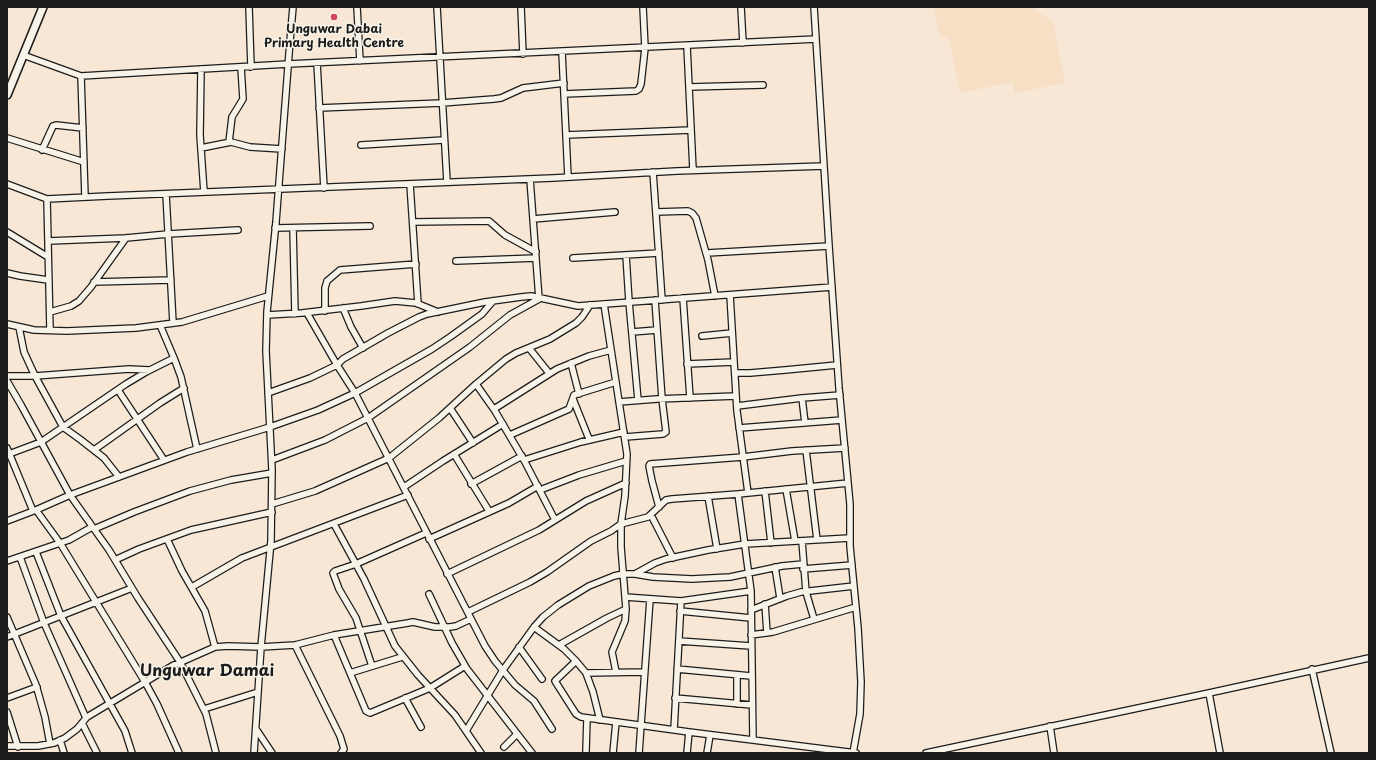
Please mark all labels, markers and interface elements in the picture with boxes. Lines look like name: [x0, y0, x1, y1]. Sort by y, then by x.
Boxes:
marker: Unguwar Dabai Primary Health Centre: [329, 12, 339, 22]
place label: Unguwar Dabai Primary Health Centre: [264, 23, 404, 51]
district label: Unguwar Damai: [140, 662, 274, 682]

